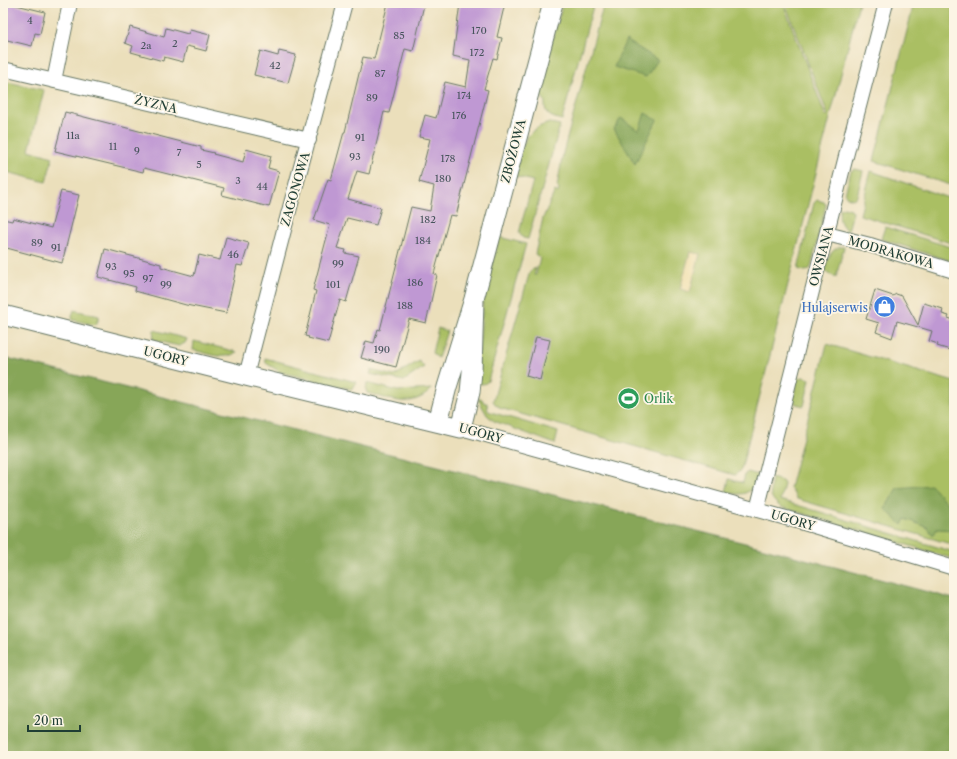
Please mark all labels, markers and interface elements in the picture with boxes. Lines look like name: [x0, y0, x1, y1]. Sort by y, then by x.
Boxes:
house number: 4: [27, 14, 33, 27]
house number: 170: [471, 24, 487, 37]
house number: 85: [393, 29, 405, 42]
house number: 2: [172, 37, 178, 50]
house number: 2a: [140, 39, 152, 52]
house number: 172: [470, 46, 485, 59]
house number: 42: [269, 59, 281, 72]
house number: 87: [375, 67, 385, 80]
house number: 174: [457, 89, 472, 102]
street label: ŻYZNA: [133, 91, 180, 116]
house number: 89: [366, 91, 378, 104]
house number: 176: [452, 109, 467, 122]
street label: ZBOŻOWA: [496, 116, 529, 184]
house number: 11a: [66, 129, 81, 142]
house number: 91: [355, 131, 366, 144]
house number: 11: [109, 140, 118, 153]
house number: 9: [134, 144, 140, 157]
house number: 7: [177, 146, 182, 159]
street label: ZAGONOWA: [277, 149, 313, 228]
house number: 93: [349, 150, 361, 163]
house number: 178: [440, 152, 456, 165]
house number: 5: [196, 158, 202, 171]
house number: 180: [435, 172, 451, 185]
house number: 3: [235, 174, 241, 187]
house number: 44: [256, 180, 268, 193]
house number: 182: [420, 213, 436, 226]
street label: OWSIANA: [806, 223, 837, 288]
street label: MODRAKOWA: [846, 233, 937, 272]
house number: 184: [415, 234, 431, 247]
house number: 89: [31, 236, 43, 249]
house number: 91: [51, 241, 62, 254]
house number: 46: [227, 248, 239, 261]
house number: 99: [332, 257, 344, 270]
house number: 93: [105, 260, 117, 273]
house number: 95: [123, 267, 135, 280]
house number: 97: [143, 272, 153, 285]
house number: 186: [407, 276, 423, 289]
house number: 99: [160, 278, 172, 291]
house number: 101: [326, 278, 341, 291]
shop icon: Hulajserwis: [871, 294, 897, 320]
house number: 188: [397, 299, 413, 312]
place label: Hulajserwis: [801, 300, 868, 315]
street label: UGORY: [142, 343, 190, 369]
house number: 190: [374, 343, 390, 356]
sports icon: Orlik: [615, 385, 641, 411]
place label: Orlik: [644, 391, 674, 406]
street label: UGORY: [457, 420, 505, 446]
street label: UGORY: [769, 507, 817, 534]
scale bar: [28, 707, 80, 733]
text: 20 m: [34, 713, 63, 728]

